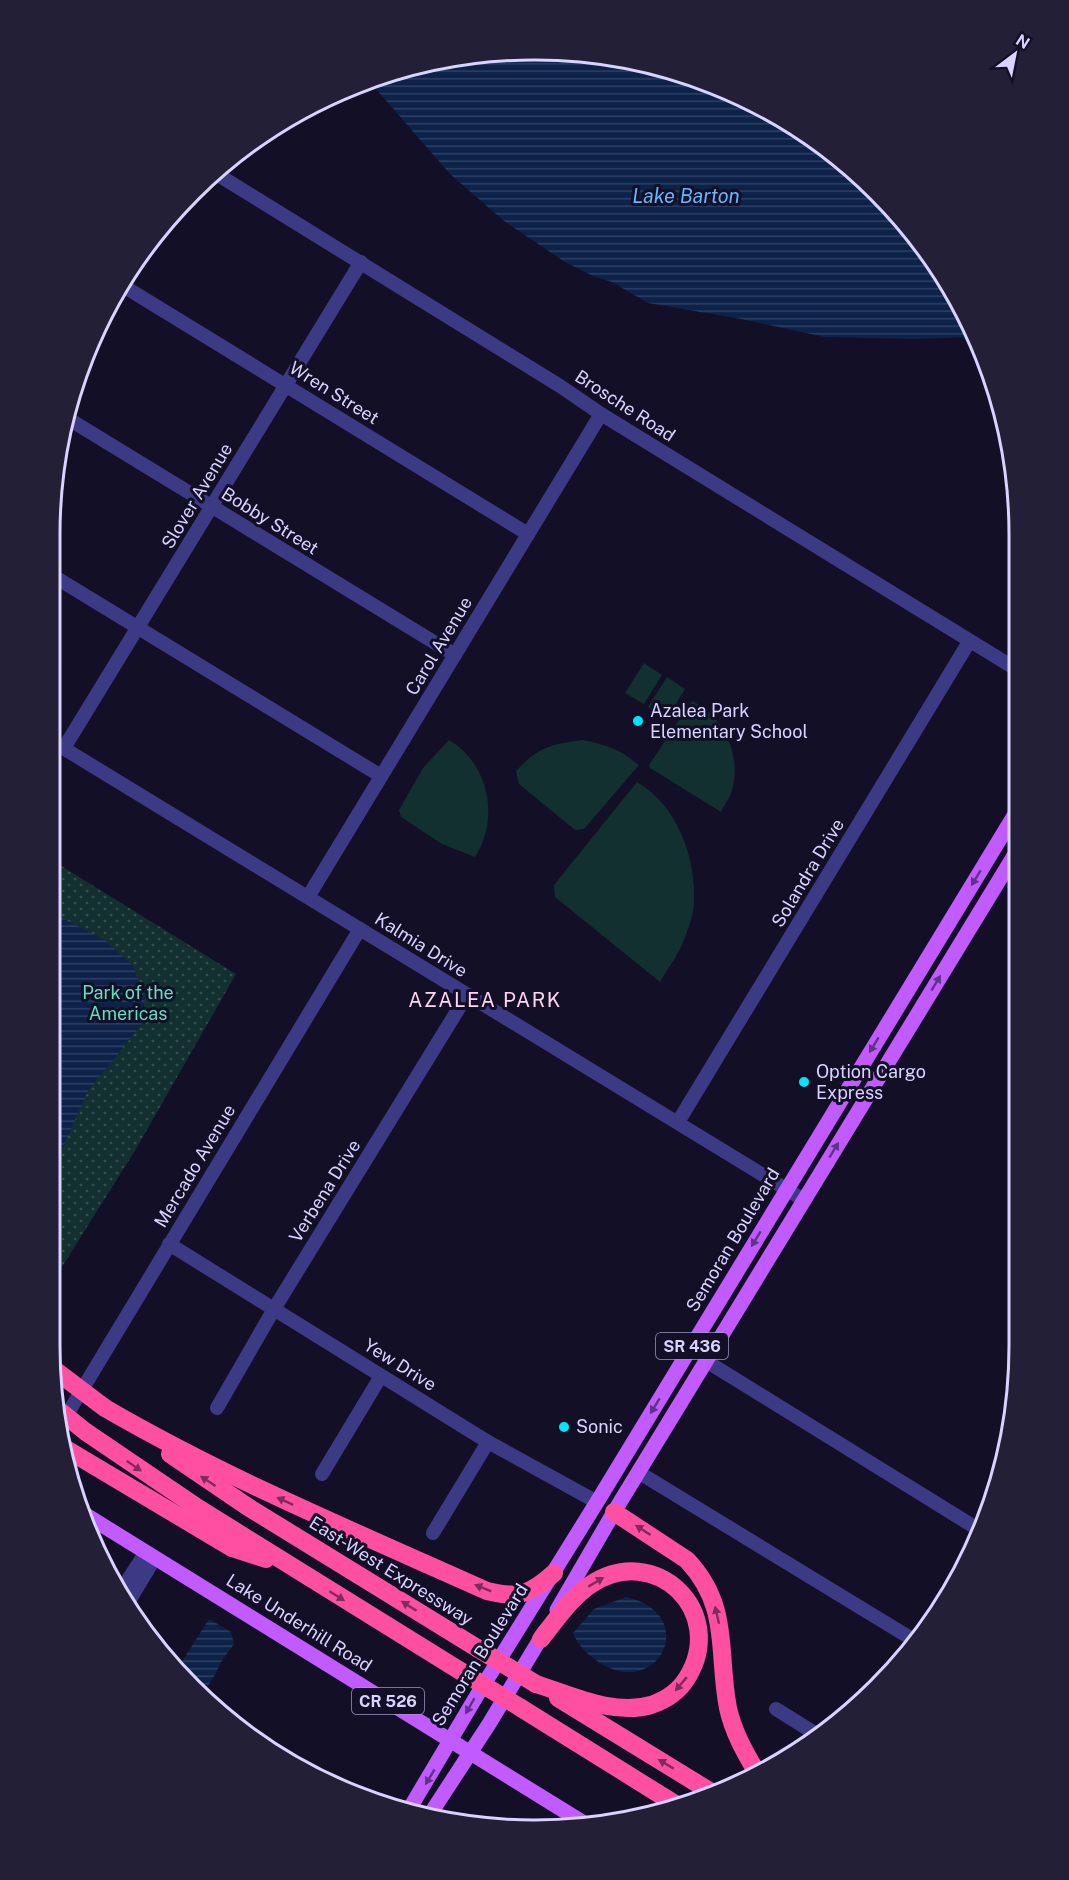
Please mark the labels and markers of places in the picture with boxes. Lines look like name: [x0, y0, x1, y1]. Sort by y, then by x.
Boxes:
place label: Azalea Park Elementary School: [650, 700, 808, 742]
marker: Azalea Park Elementary School: [631, 714, 645, 728]
place label: Option Cargo Express: [816, 1061, 926, 1103]
marker: Option Cargo Express: [797, 1075, 811, 1089]
place label: Sonic: [576, 1416, 623, 1437]
marker: Sonic: [557, 1420, 571, 1434]

